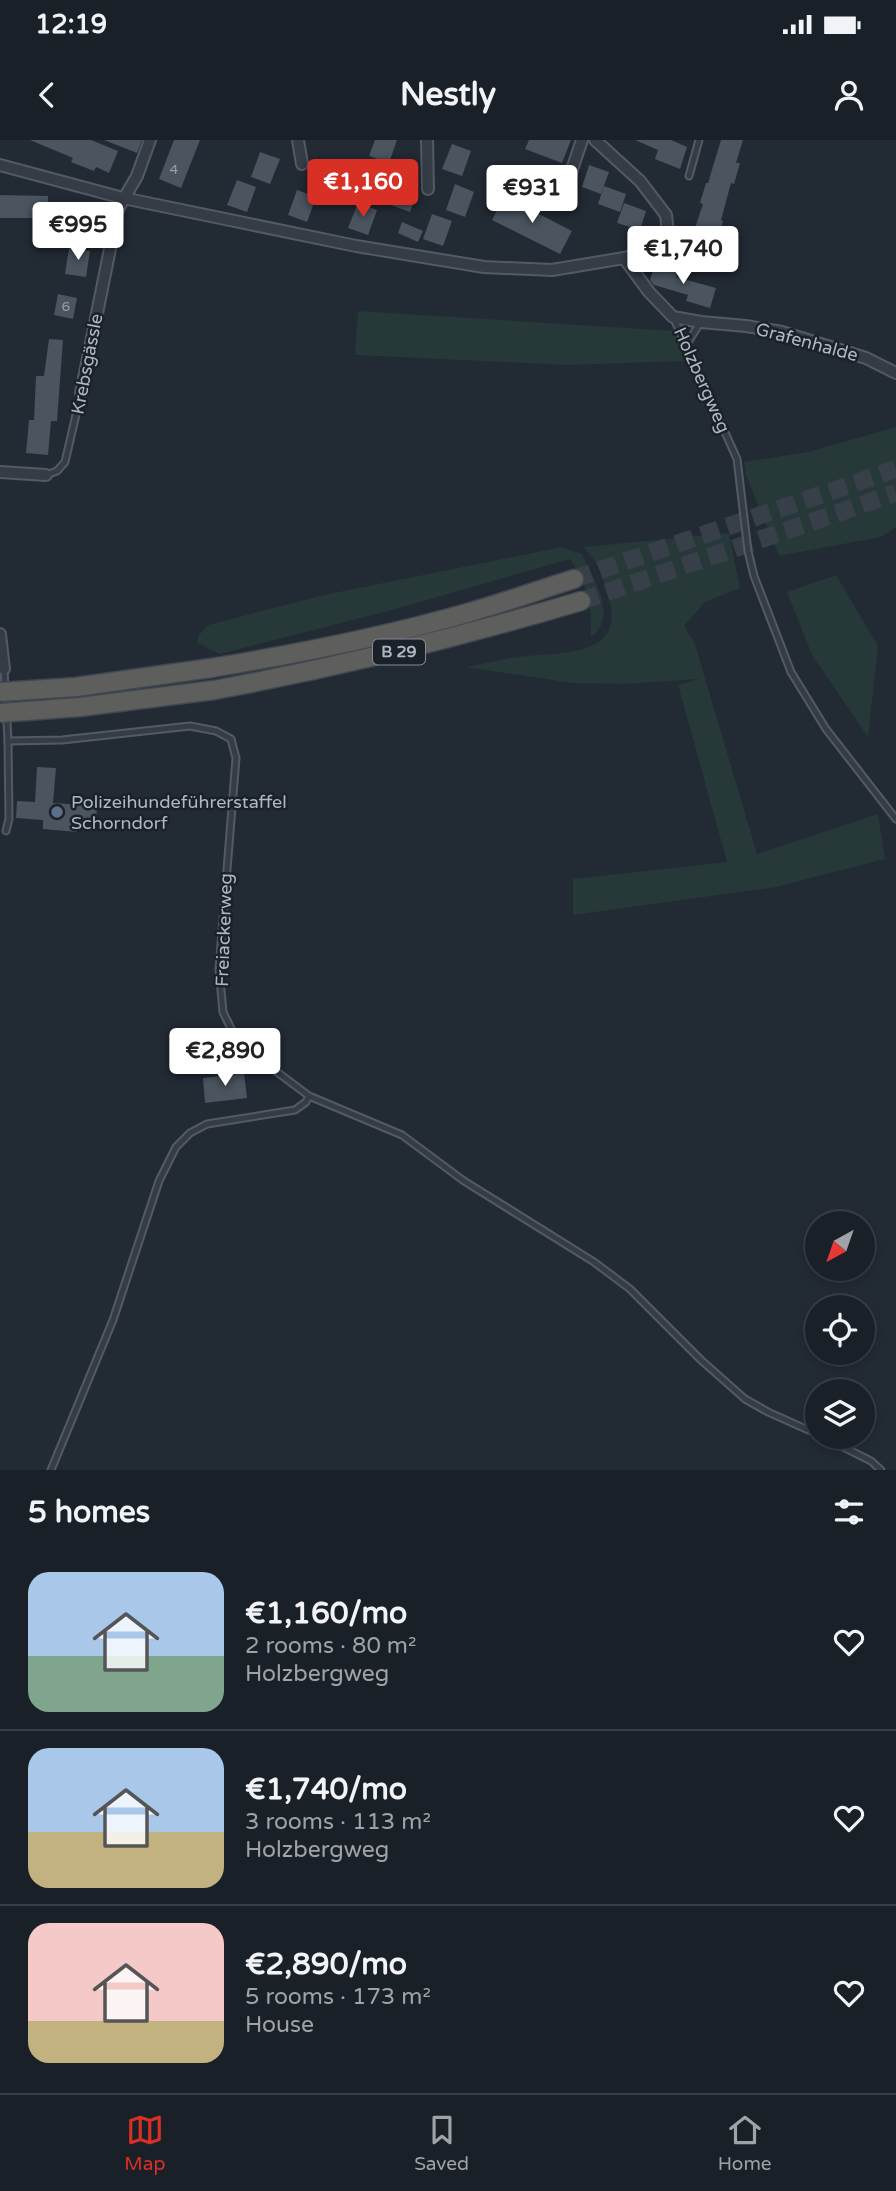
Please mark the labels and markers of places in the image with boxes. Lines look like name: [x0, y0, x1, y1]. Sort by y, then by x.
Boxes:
pin: €1,160: [306, 160, 420, 219]
pin: €931: [491, 165, 573, 225]
pin: €995: [37, 202, 119, 262]
pin: €1,740: [626, 226, 740, 286]
place label: Polizeihundeführerstaffel Schorndorf: [71, 791, 287, 834]
marker: Polizeihundeführerstaffel Schorndorf: [49, 804, 65, 820]
pin: €2,890: [168, 1028, 282, 1088]

